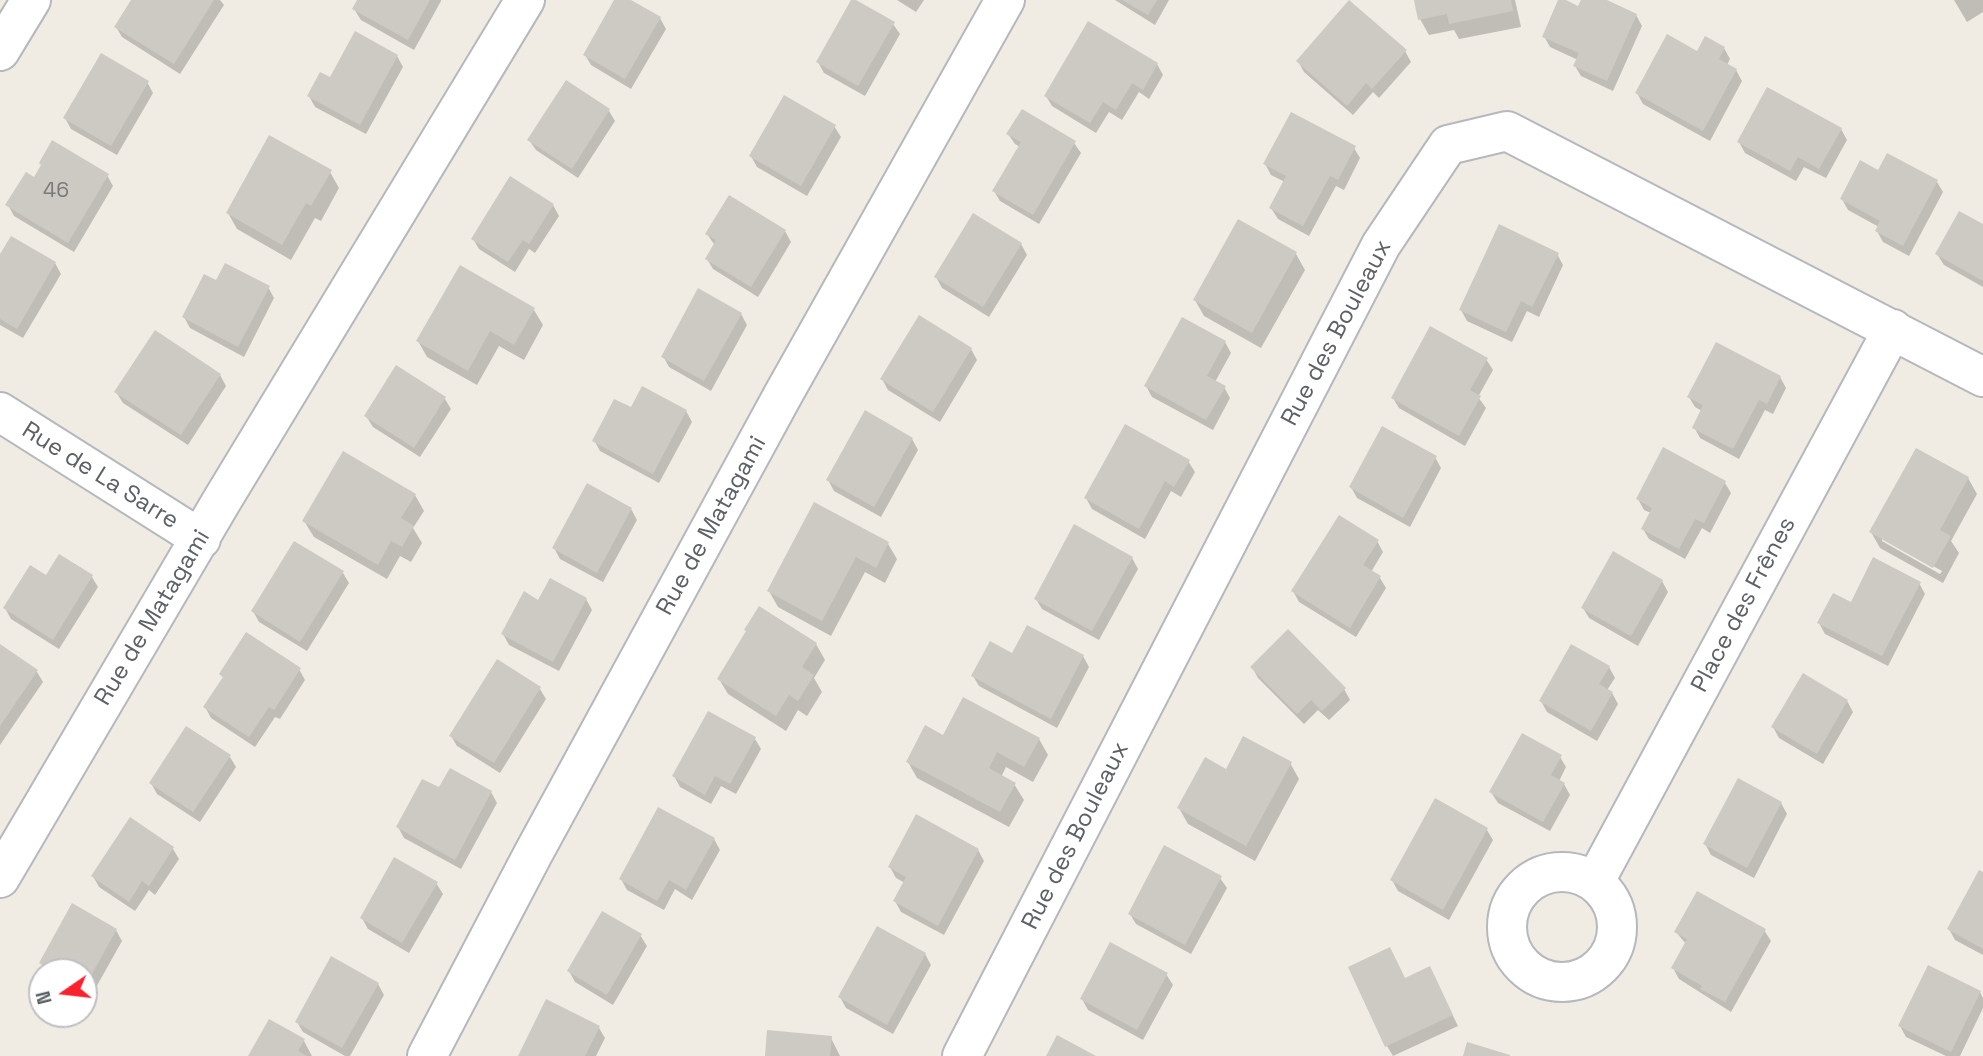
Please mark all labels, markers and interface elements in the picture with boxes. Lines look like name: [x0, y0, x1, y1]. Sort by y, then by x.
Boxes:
house number: 46: [43, 178, 69, 204]
street label: Rue des Bouleaux: [1276, 235, 1398, 431]
street label: Rue de La Sarre: [16, 416, 184, 536]
street label: Rue de Matagami: [651, 432, 773, 620]
street label: Place des Frênes: [1686, 512, 1802, 698]
street label: Rue de Matagami: [89, 525, 217, 711]
street label: Rue des Bouleaux: [1016, 737, 1136, 935]
north arrow: [28, 958, 98, 1028]
text: N: [30, 989, 58, 1007]

